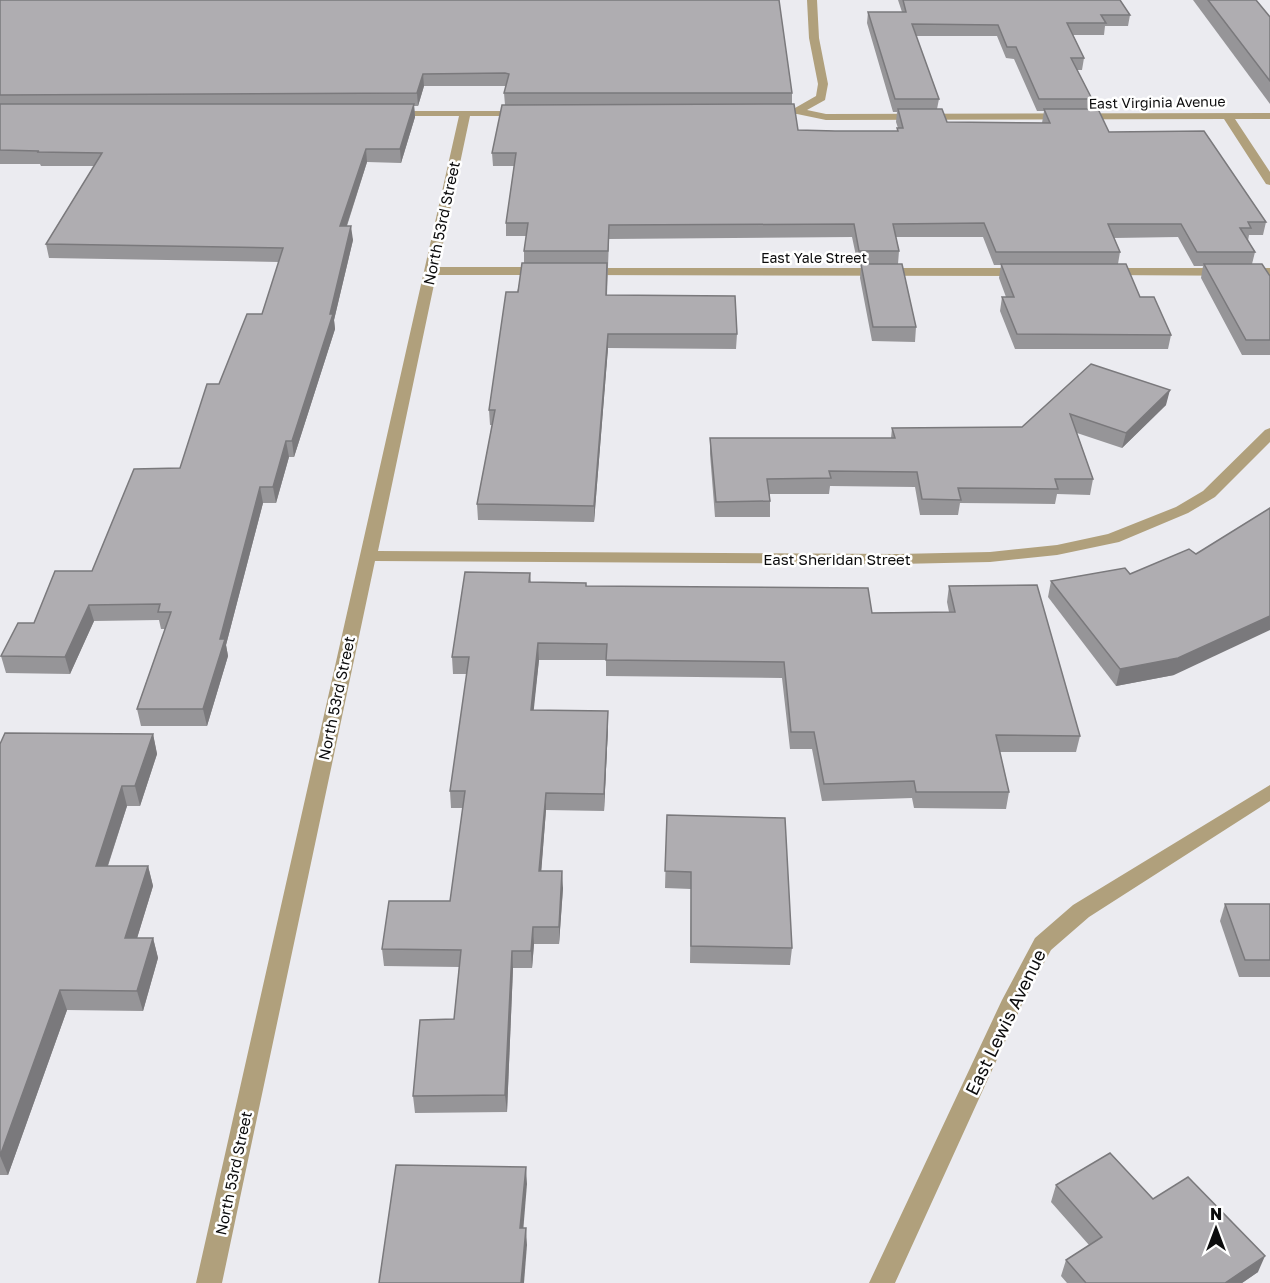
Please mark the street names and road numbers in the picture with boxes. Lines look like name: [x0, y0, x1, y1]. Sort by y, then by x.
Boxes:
street label: East Virginia Avenue: [1088, 92, 1226, 112]
street label: North 53rd Street: [419, 159, 463, 287]
street label: East Yale Street: [761, 249, 867, 266]
street label: East Sheridan Street: [763, 550, 911, 568]
street label: North 53rd Street: [314, 634, 358, 762]
street label: East Lewis Avenue: [960, 945, 1050, 1099]
street label: North 53rd Street: [211, 1109, 255, 1237]

